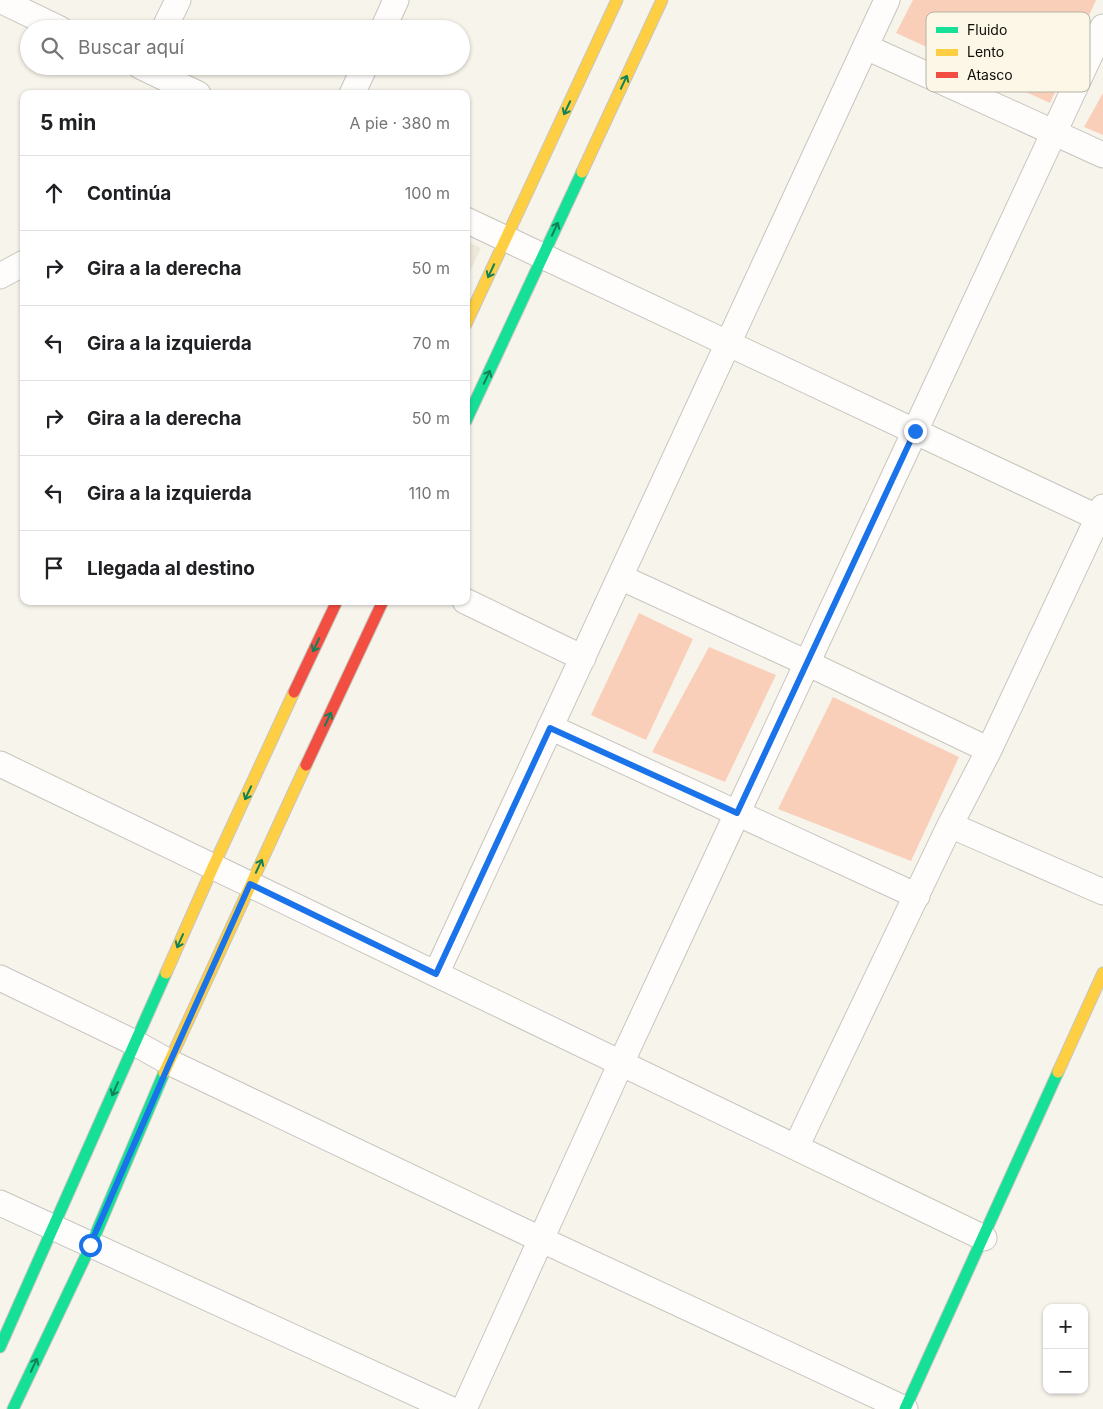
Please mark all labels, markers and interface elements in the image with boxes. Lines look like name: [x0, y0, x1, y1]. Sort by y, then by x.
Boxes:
legend: [926, 12, 1090, 92]
search box: [20, 20, 470, 75]
text: Fluido: [967, 21, 1007, 38]
icon: search: [38, 34, 66, 62]
text: Buscar aquí: [78, 36, 184, 59]
text: Lento: [967, 43, 1004, 60]
text: Atasco: [967, 66, 1013, 83]
one-way arrow: [619, 75, 629, 90]
one-way arrow: [562, 100, 572, 115]
text: 5 min: [40, 110, 96, 135]
text: A pie · 380 m: [349, 113, 450, 133]
icon: ahead: [40, 179, 68, 207]
text: Continúa: [87, 182, 171, 205]
text: 100 m: [405, 183, 450, 203]
one-way arrow: [551, 222, 560, 237]
icon: right: [40, 254, 68, 282]
text: Gira a la derecha: [87, 257, 242, 280]
text: 50 m: [412, 258, 450, 278]
one-way arrow: [486, 263, 496, 278]
icon: left: [40, 329, 68, 357]
text: Gira a la izquierda: [87, 332, 252, 355]
text: 70 m: [413, 333, 450, 353]
one-way arrow: [482, 369, 492, 384]
icon: right: [40, 404, 68, 432]
text: Gira a la derecha: [87, 407, 242, 430]
text: 50 m: [412, 408, 450, 428]
route end: [904, 420, 927, 443]
icon: left: [40, 479, 68, 507]
text: Gira a la izquierda: [87, 482, 252, 505]
text: 110 m: [408, 483, 450, 503]
icon: arrive: [40, 554, 68, 582]
text: Llegada al destino: [87, 557, 255, 580]
one-way arrow: [311, 638, 321, 653]
one-way arrow: [323, 712, 333, 727]
one-way arrow: [242, 785, 252, 800]
one-way arrow: [254, 859, 264, 874]
one-way arrow: [175, 933, 185, 948]
one-way arrow: [109, 1081, 119, 1096]
route start: [79, 1234, 102, 1257]
map controls: [1043, 1304, 1088, 1394]
button: +: [1043, 1304, 1088, 1349]
button: −: [1043, 1349, 1088, 1394]
one-way arrow: [29, 1358, 39, 1373]

